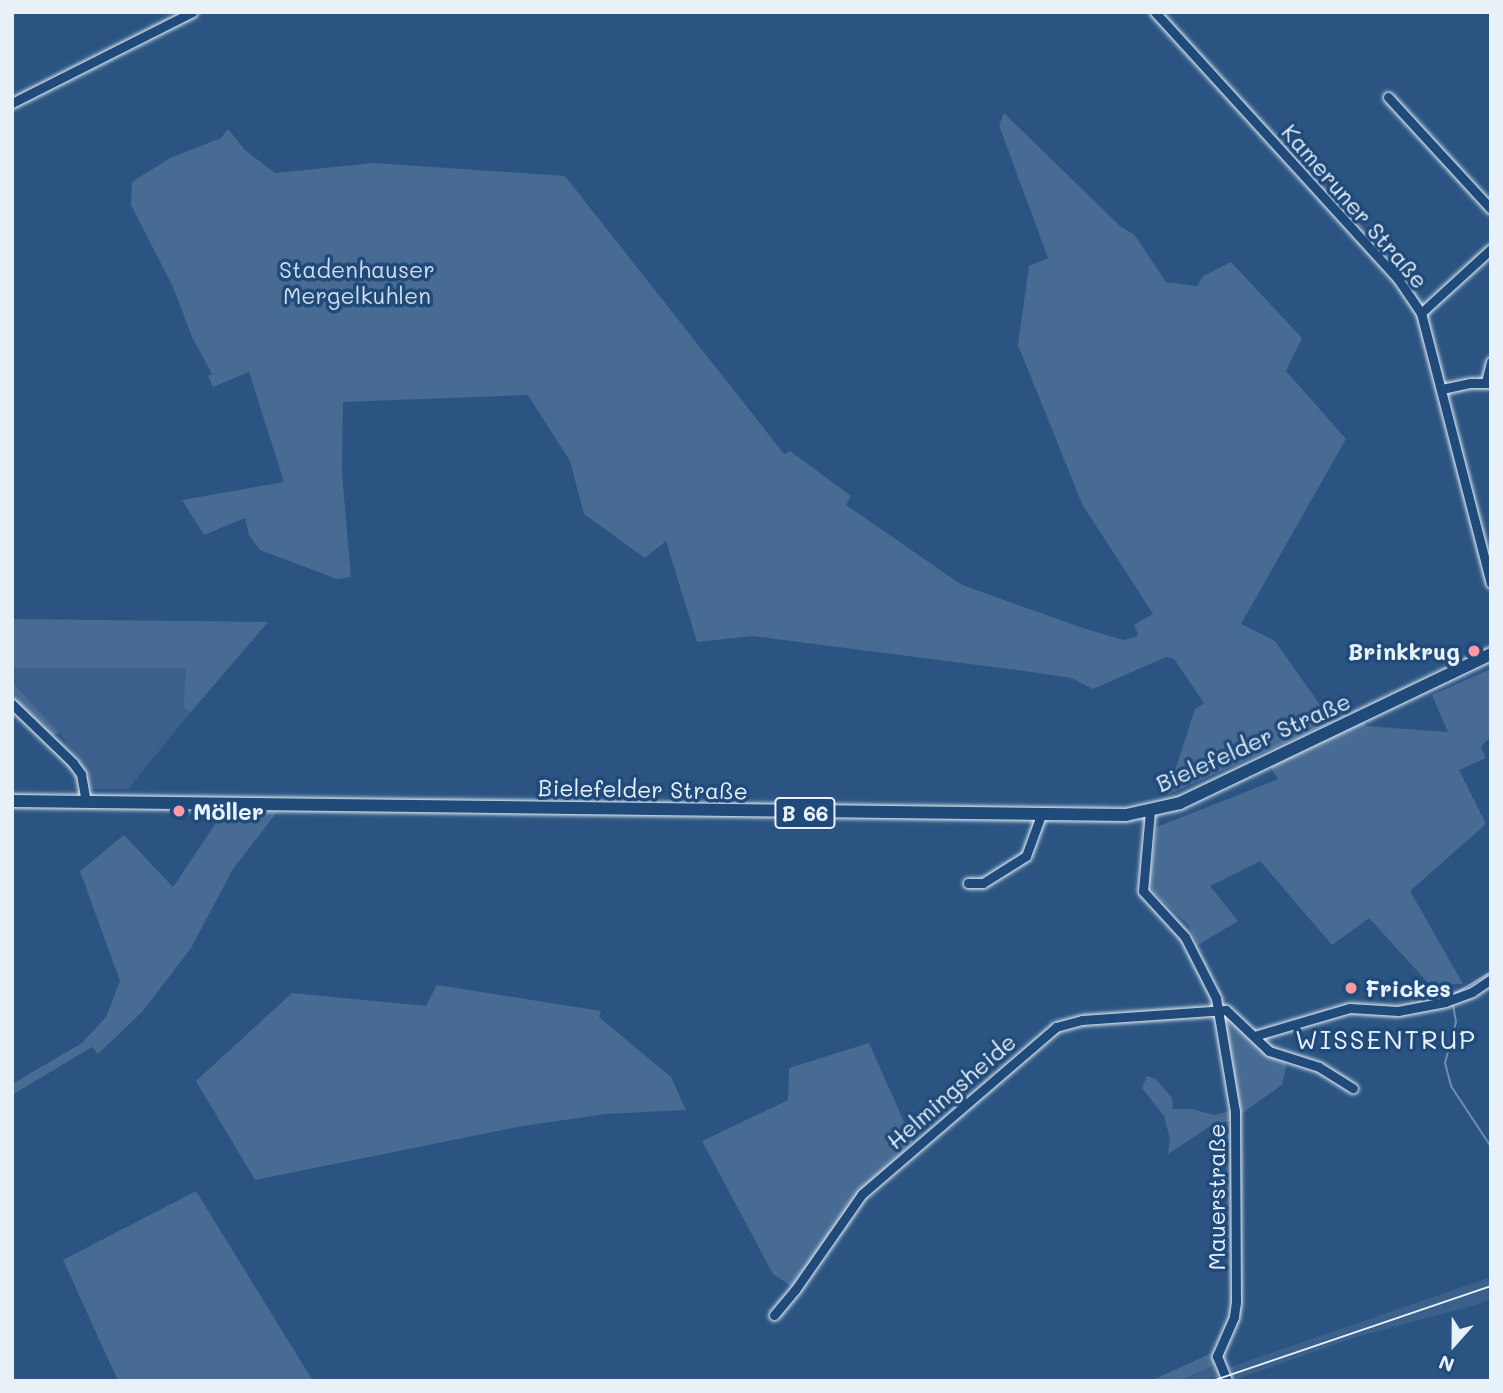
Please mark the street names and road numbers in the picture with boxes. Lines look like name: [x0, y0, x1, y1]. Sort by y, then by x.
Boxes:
street label: Kameruner Straße: [1276, 118, 1434, 294]
street label: Bielefelder Straße: [1151, 687, 1355, 797]
street label: Bielefelder Straße: [538, 773, 748, 805]
road number: B 66: [774, 796, 836, 830]
street label: Helmingsheide: [881, 1027, 1021, 1155]
street label: Mauerstraße: [1202, 1123, 1230, 1271]

